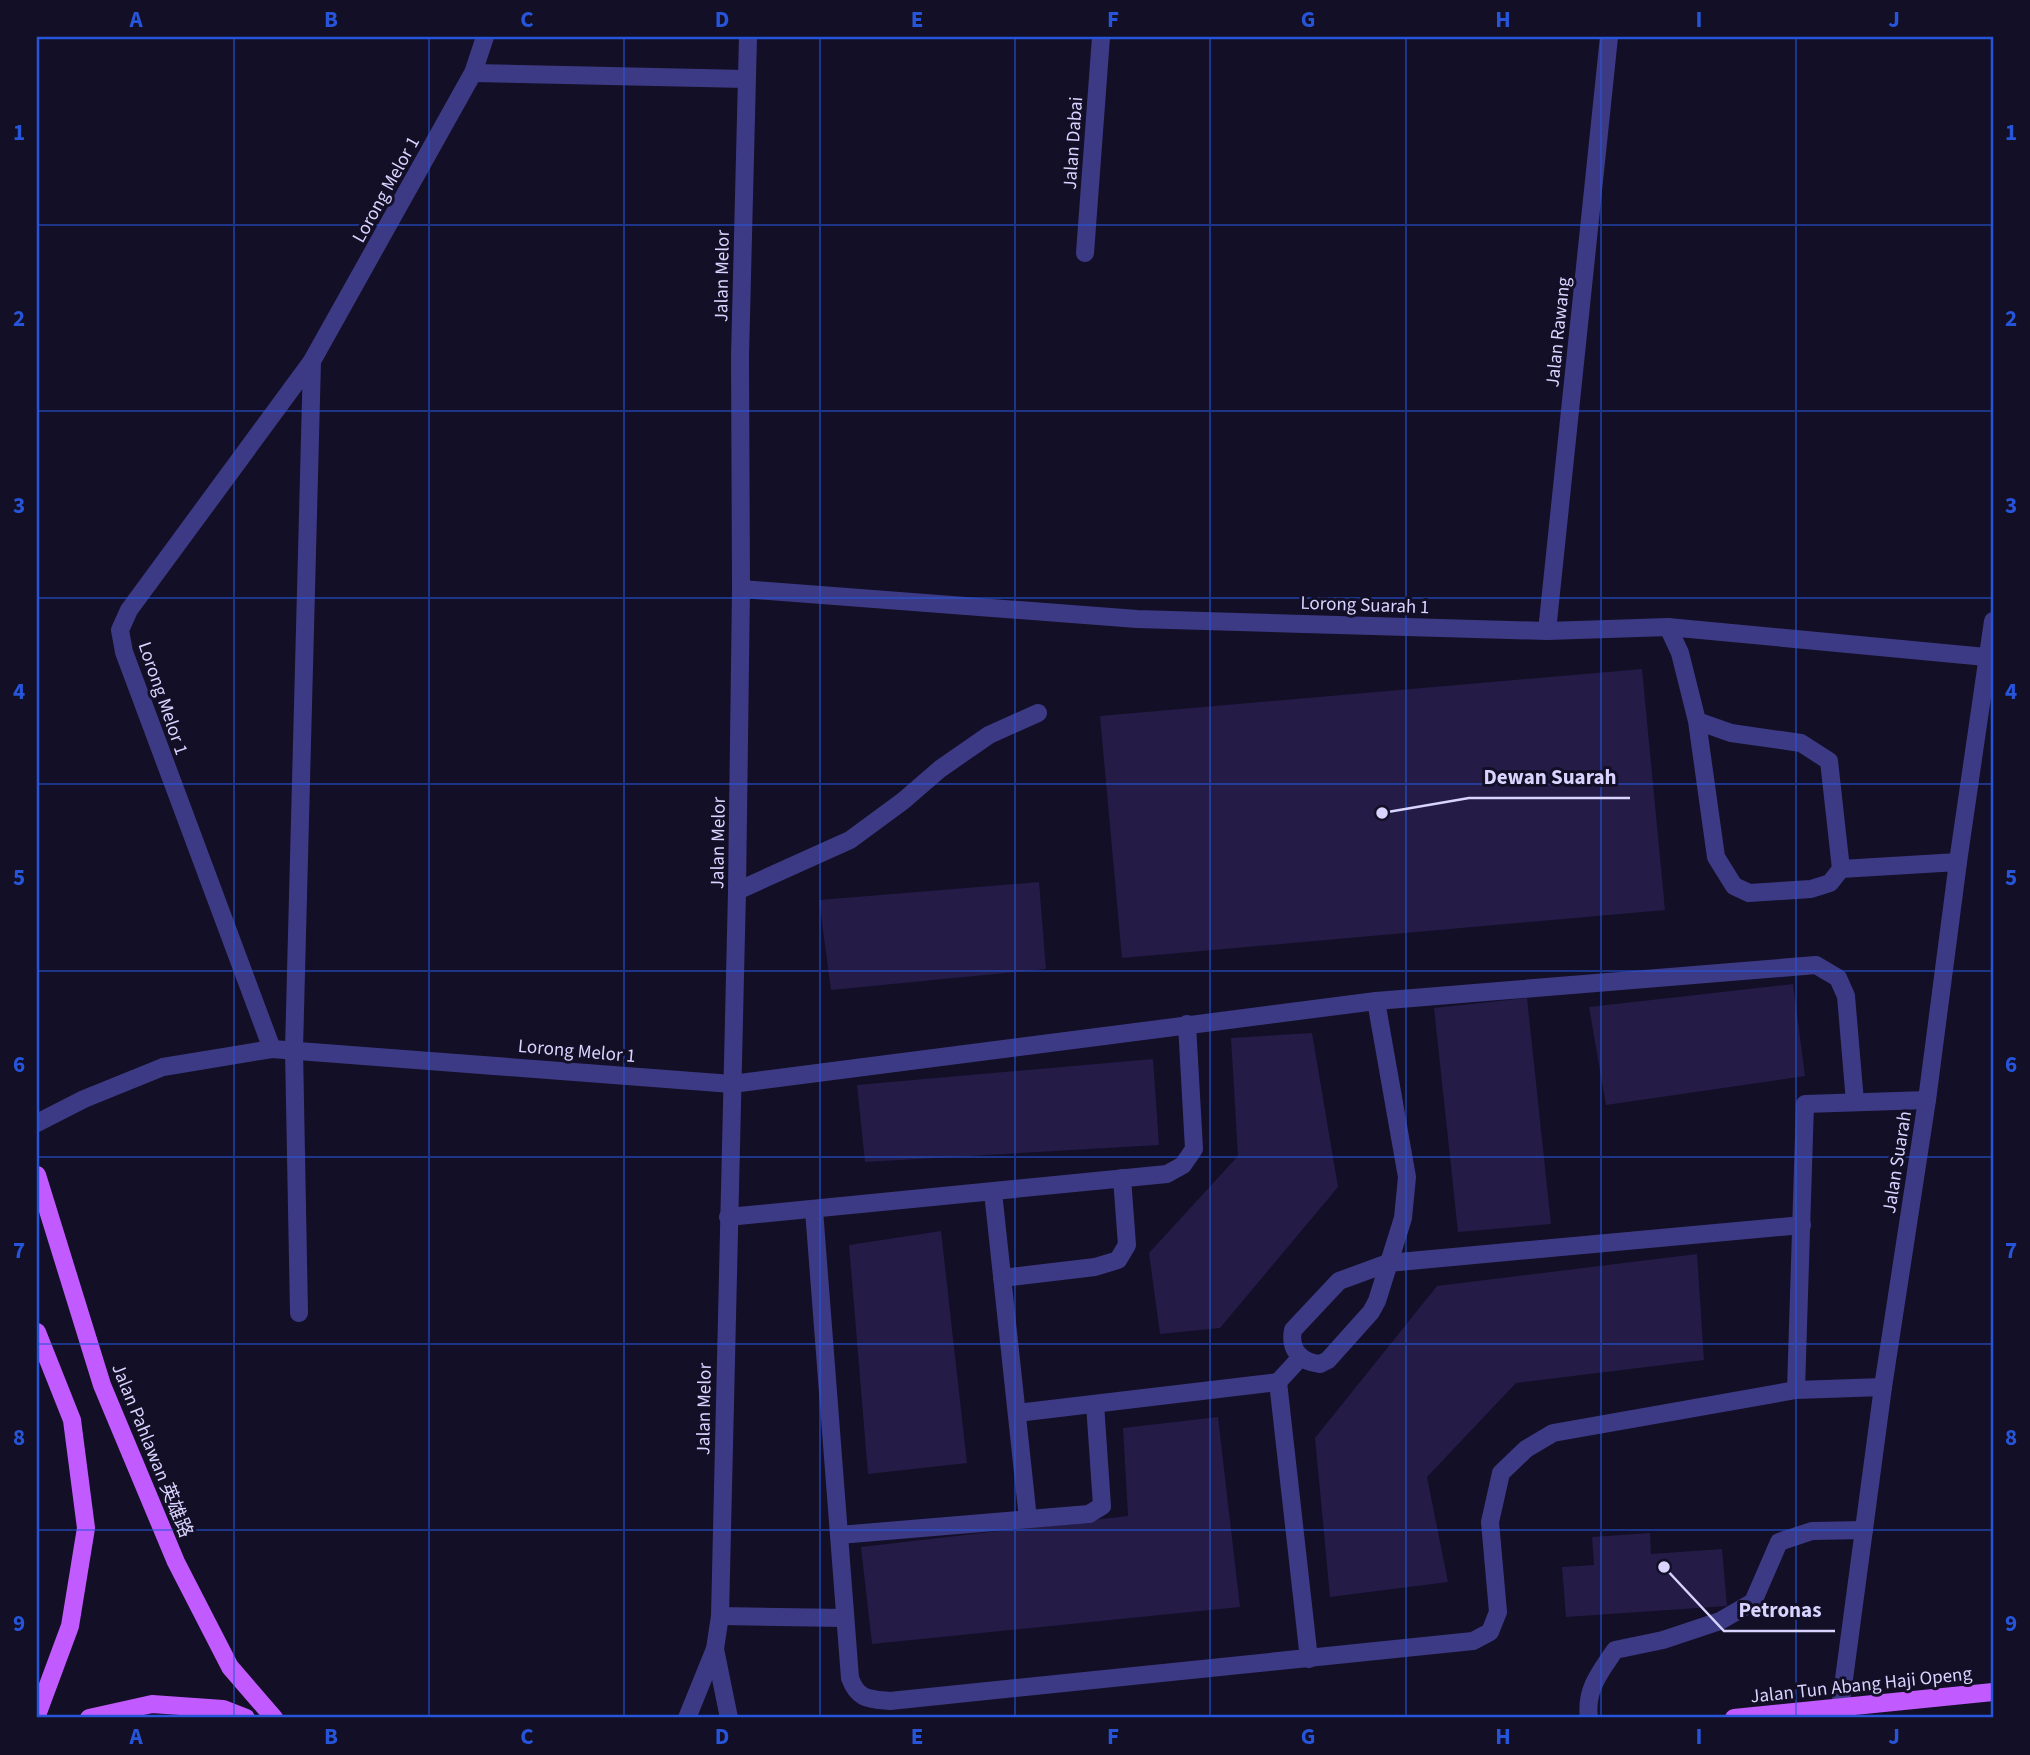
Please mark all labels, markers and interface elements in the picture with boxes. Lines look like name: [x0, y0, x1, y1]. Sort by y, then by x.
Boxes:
text: A: [128, 3, 143, 36]
text: B: [324, 3, 338, 36]
text: C: [520, 3, 534, 36]
text: D: [715, 3, 729, 36]
text: E: [911, 3, 923, 36]
text: F: [1107, 3, 1119, 36]
text: G: [1301, 3, 1315, 36]
text: H: [1495, 3, 1511, 36]
text: I: [1696, 3, 1702, 36]
text: J: [1888, 3, 1900, 36]
street label: Jalan Dabai: [1057, 96, 1090, 190]
text: 1: [13, 116, 25, 149]
text: 1: [2005, 116, 2017, 149]
street label: Lorong Melor 1: [346, 132, 427, 248]
street label: Jalan Melor: [708, 229, 737, 322]
street label: Jalan Rawang: [1539, 275, 1578, 389]
text: 2: [13, 302, 25, 335]
text: 2: [2005, 302, 2017, 335]
text: 3: [13, 489, 25, 522]
text: 3: [2005, 489, 2017, 522]
street label: Lorong Suarah 1: [1300, 590, 1430, 621]
street label: Lorong Melor 1: [131, 638, 195, 759]
text: 4: [13, 675, 25, 708]
text: 4: [2005, 675, 2017, 708]
callout: Dewan Suarah: [1469, 756, 1630, 798]
text: Dewan Suarah: [1484, 762, 1616, 792]
street label: Jalan Melor: [704, 796, 733, 889]
text: 5: [13, 861, 25, 894]
text: 5: [2005, 861, 2017, 894]
street label: Lorong Melor 1: [517, 1033, 637, 1070]
text: 6: [13, 1048, 25, 1081]
text: 6: [2005, 1048, 2017, 1081]
street label: Jalan Suarah: [1876, 1109, 1919, 1215]
text: 7: [13, 1234, 25, 1267]
text: 7: [2005, 1234, 2017, 1267]
street label: Jalan Pahlawan 英雄路: [104, 1359, 199, 1542]
street label: Jalan Melor: [690, 1362, 719, 1455]
text: 8: [13, 1421, 25, 1454]
text: 8: [2005, 1421, 2017, 1454]
callout: Petronas: [1724, 1589, 1835, 1631]
text: Petronas: [1739, 1595, 1821, 1625]
text: 9: [13, 1607, 25, 1640]
text: 9: [2005, 1607, 2017, 1640]
street label: Jalan Tun Abang Haji Openg: [1749, 1660, 1974, 1711]
text: A: [128, 1720, 143, 1753]
text: B: [324, 1720, 338, 1753]
text: C: [520, 1720, 534, 1753]
text: D: [715, 1720, 729, 1753]
text: E: [911, 1720, 923, 1753]
text: F: [1107, 1720, 1119, 1753]
text: G: [1301, 1720, 1315, 1753]
text: H: [1495, 1720, 1511, 1753]
text: I: [1696, 1720, 1702, 1753]
text: J: [1888, 1720, 1900, 1753]

